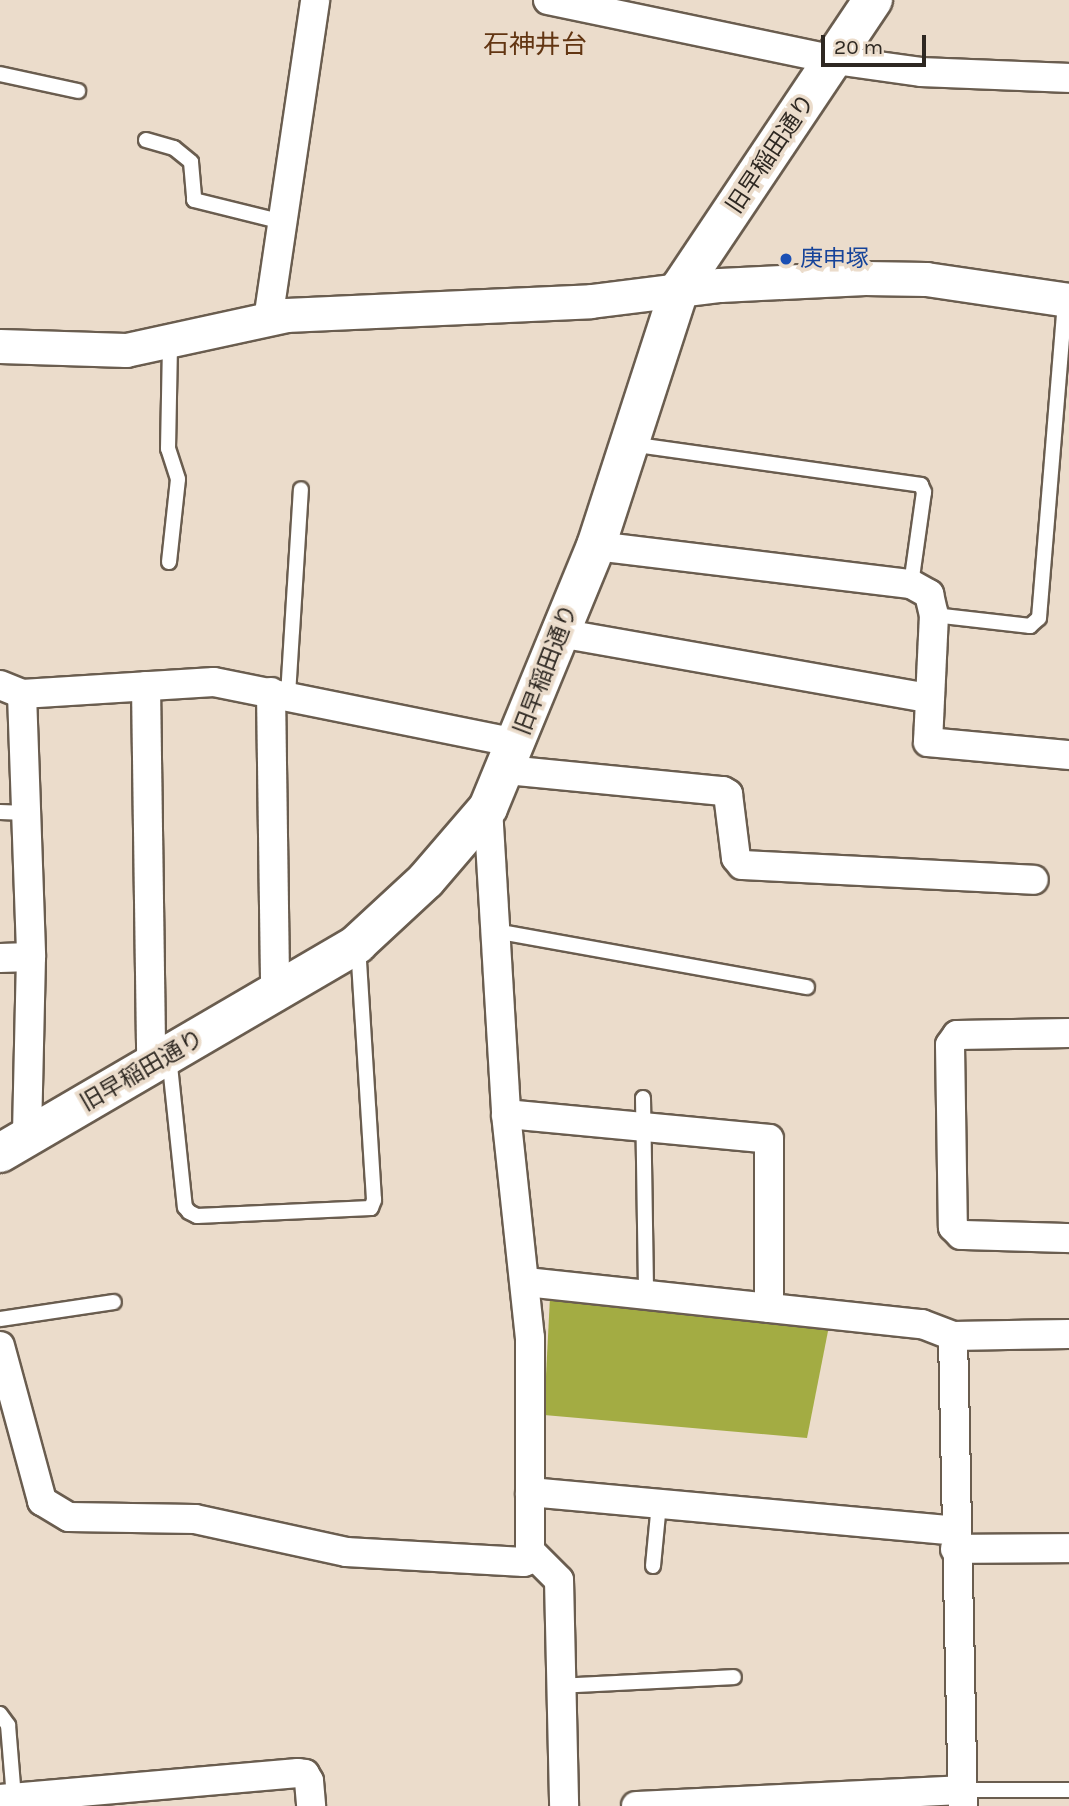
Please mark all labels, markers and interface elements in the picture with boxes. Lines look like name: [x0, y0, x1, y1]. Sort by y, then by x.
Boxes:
scale bar: [824, 21, 929, 65]
district label: 石神井台: [483, 29, 587, 61]
text: 20 m: [834, 35, 883, 59]
street label: 旧早稲田通り: [721, 89, 821, 219]
place label: 庚申塚: [800, 245, 869, 273]
marker: 庚申塚: [778, 251, 794, 267]
street label: 旧早稲田通り: [508, 601, 584, 739]
street label: 旧早稲田通り: [75, 1025, 209, 1117]

